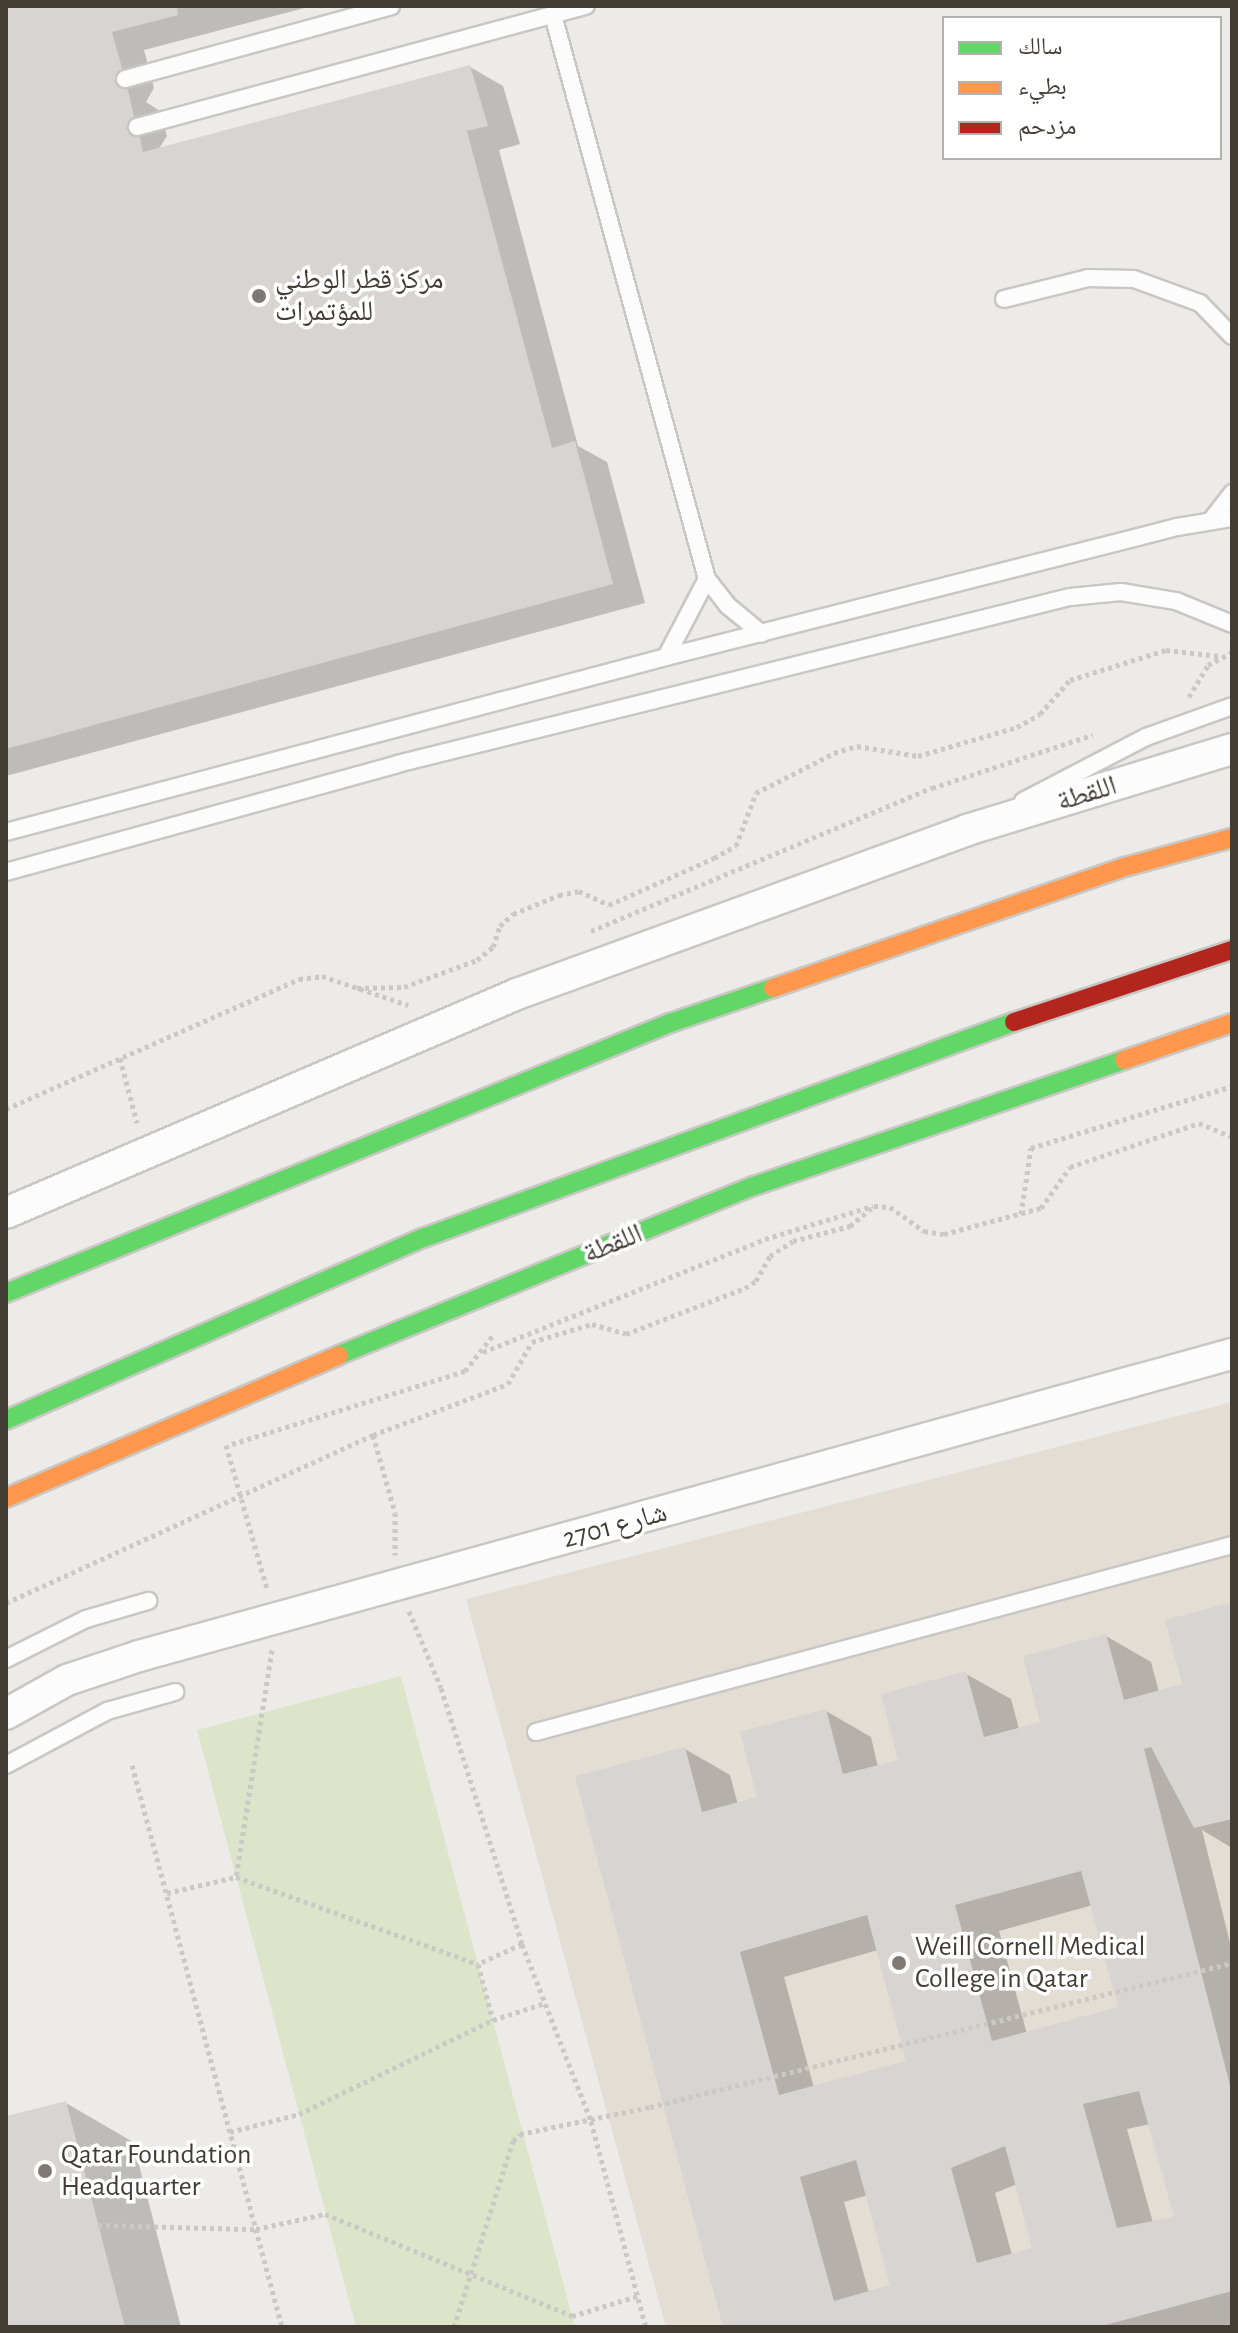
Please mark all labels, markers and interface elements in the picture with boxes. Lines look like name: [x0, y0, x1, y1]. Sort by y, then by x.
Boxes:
legend: [942, 16, 1222, 160]
text: سالك: [1018, 35, 1063, 59]
text: بطيء: [1018, 75, 1067, 99]
text: مزدحم: [1018, 115, 1077, 139]
place label: مركز قطر الوطني للمؤتمرات: [275, 263, 444, 329]
marker: مركز قطر الوطني للمؤتمرات: [250, 287, 268, 305]
street label: اللقطة: [1053, 769, 1121, 819]
street label: اللقطة: [579, 1217, 647, 1271]
street label: شارع 2701: [559, 1496, 671, 1556]
place label: Weill Cornell Medical College in Qatar: [915, 1930, 1145, 1996]
marker: Weill Cornell Medical College in Qatar: [890, 1954, 908, 1972]
place label: Qatar Foundation Headquarter: [61, 2138, 251, 2204]
marker: Qatar Foundation Headquarter: [36, 2162, 54, 2180]

